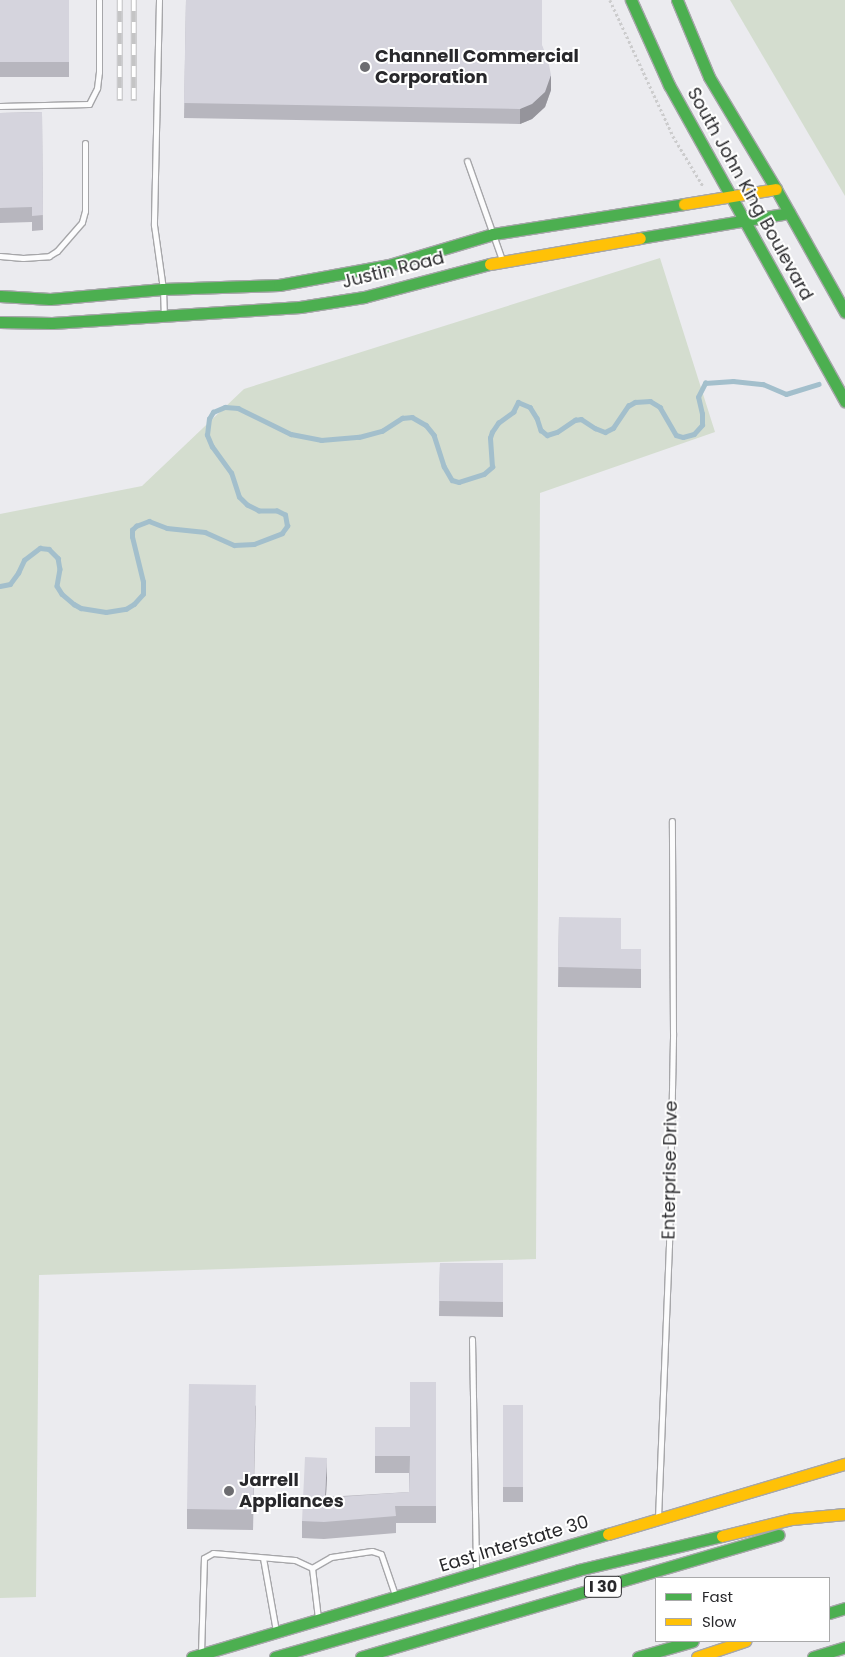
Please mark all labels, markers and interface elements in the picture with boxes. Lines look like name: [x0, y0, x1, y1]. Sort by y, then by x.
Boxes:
place label: Channell Commercial Corporation: [375, 46, 579, 88]
marker: Channell Commercial Corporation: [359, 61, 371, 73]
street label: South John King Boulevard: [682, 84, 818, 304]
street label: Justin Road: [340, 247, 446, 293]
street label: Enterprise Drive: [658, 1100, 682, 1240]
place label: Jarrell Appliances: [239, 1470, 344, 1512]
marker: Jarrell Appliances: [223, 1485, 235, 1497]
street label: East Interstate 30: [437, 1511, 591, 1577]
road number: I 30: [583, 1574, 623, 1600]
legend: [655, 1577, 830, 1642]
text: Fast: [702, 1586, 733, 1607]
text: Slow: [702, 1611, 736, 1632]

